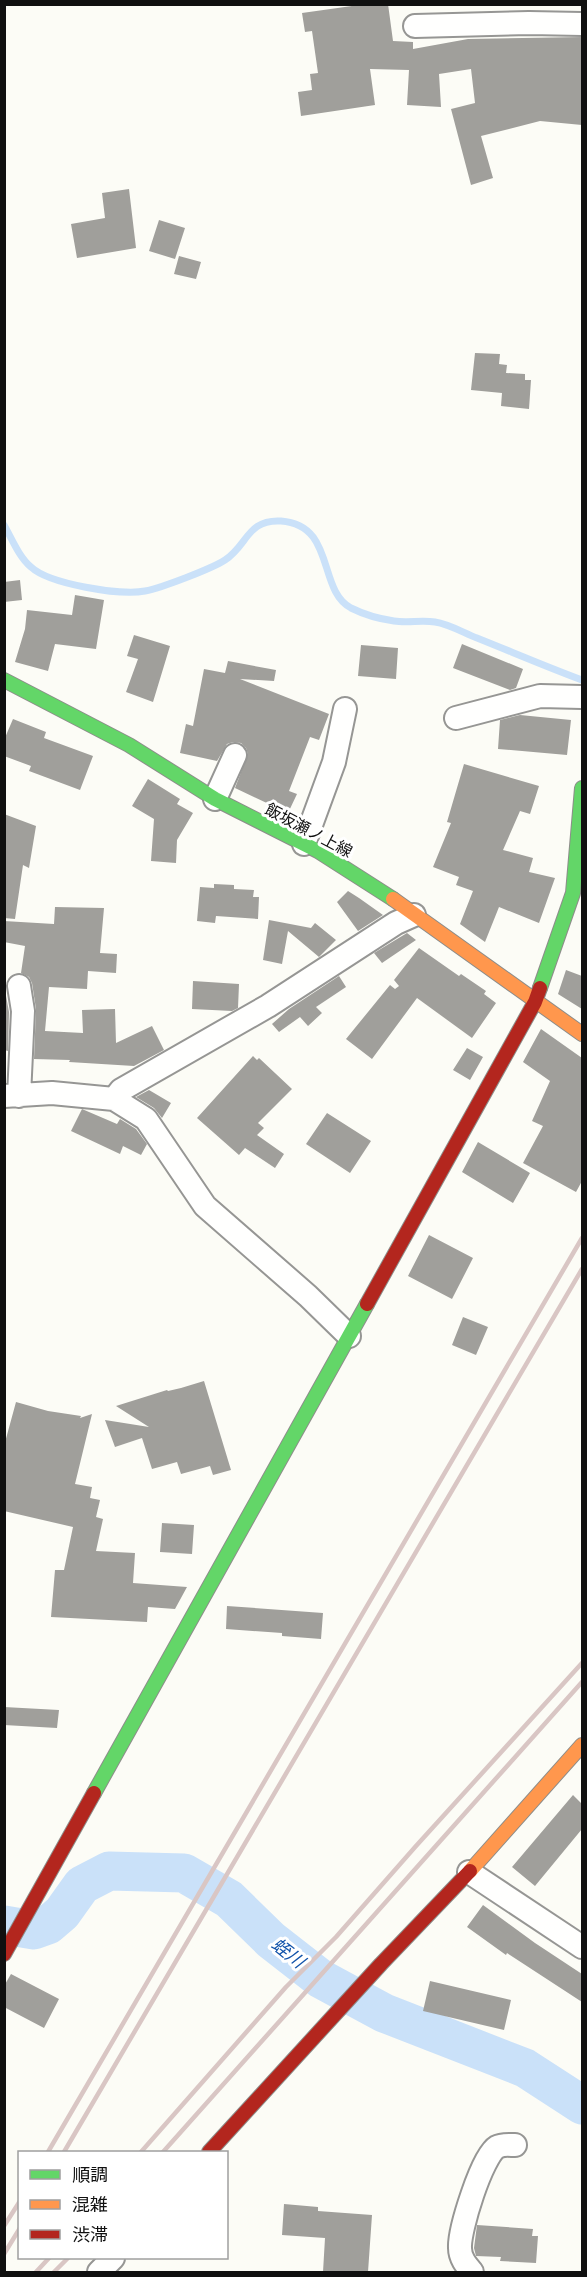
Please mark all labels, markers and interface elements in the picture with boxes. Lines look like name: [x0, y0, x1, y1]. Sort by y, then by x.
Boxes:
street label: 飯坂瀬ノ上線: [261, 798, 357, 862]
water label: 蛭川: [266, 1932, 312, 1975]
legend: [18, 2151, 228, 2259]
text: 順調: [72, 2162, 108, 2187]
text: 混雑: [72, 2192, 108, 2217]
text: 渋滞: [72, 2222, 108, 2247]

